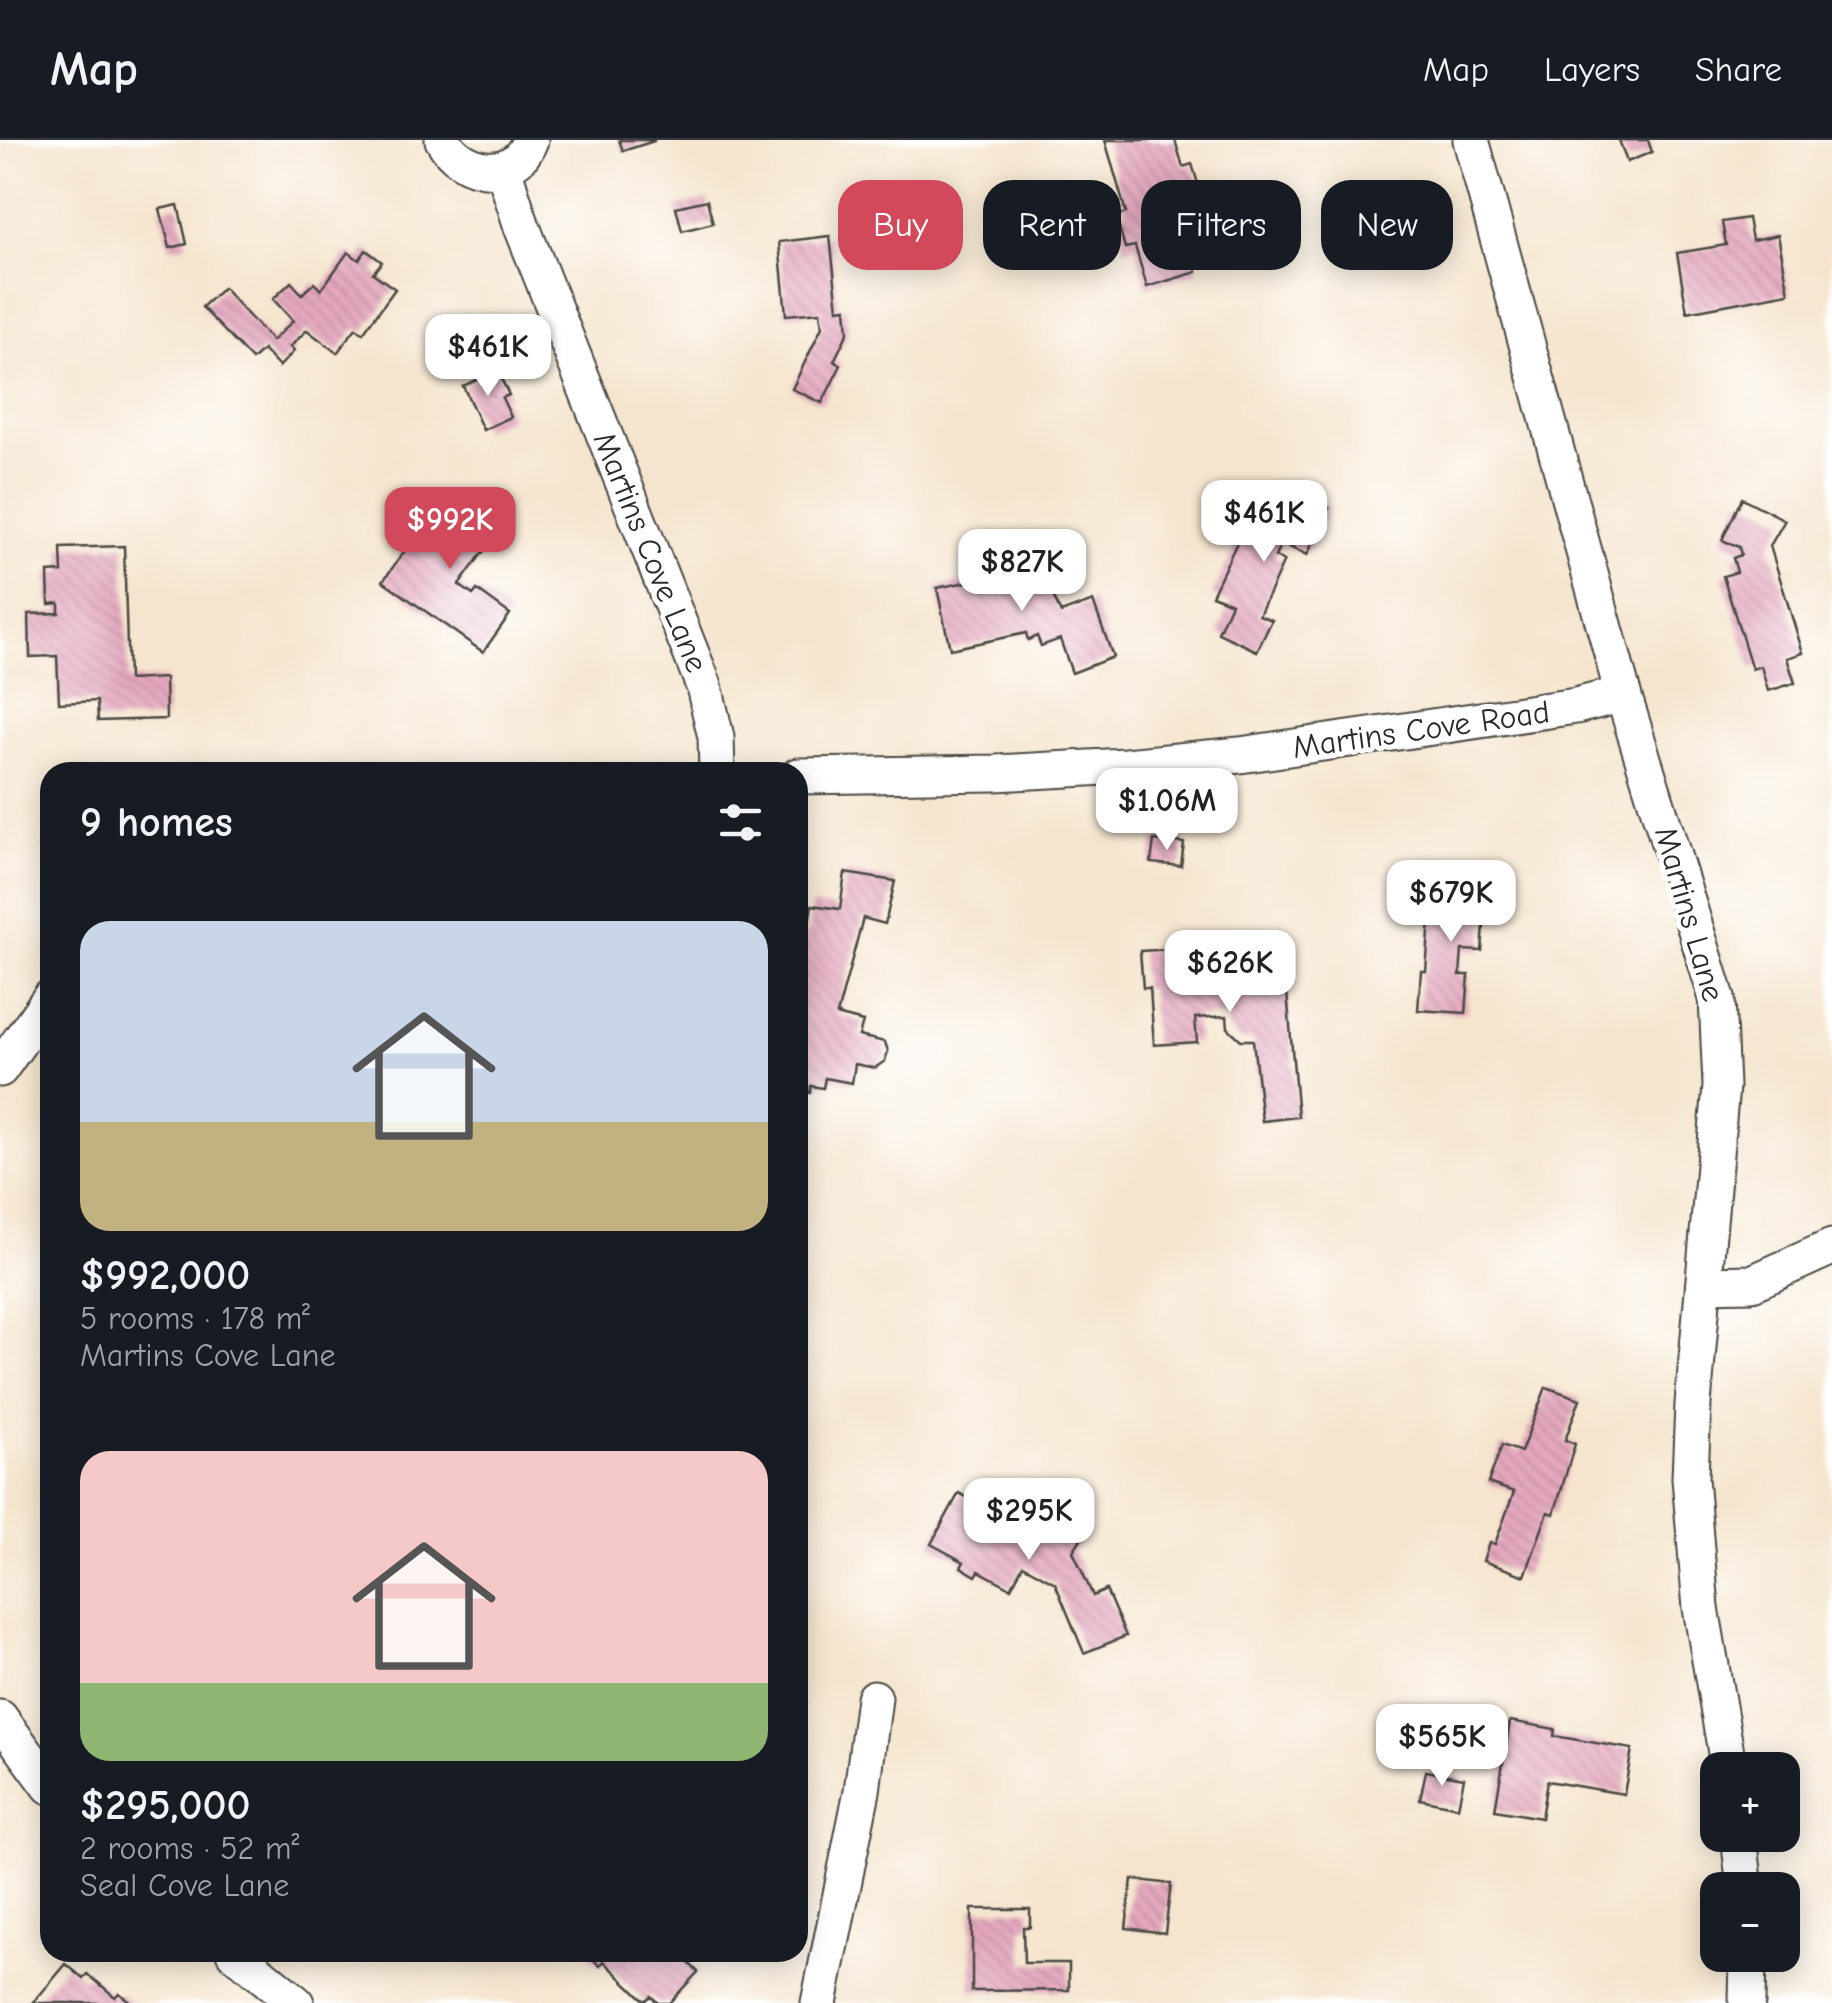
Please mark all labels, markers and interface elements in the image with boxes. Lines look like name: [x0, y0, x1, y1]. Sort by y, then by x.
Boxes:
text: Map: [50, 42, 138, 97]
text: Map: [1423, 49, 1489, 90]
text: Layers: [1544, 49, 1640, 90]
text: Share: [1695, 49, 1782, 90]
chip: Buy: [838, 180, 963, 270]
chip: Rent: [983, 180, 1121, 270]
chip: Filters: [1141, 180, 1301, 270]
chip: New: [1321, 180, 1453, 270]
pin: $461K: [418, 314, 558, 399]
text: $461K: [447, 328, 529, 365]
street label: Martins Cove Lane: [586, 427, 716, 678]
pin: $461K: [1194, 480, 1334, 565]
pin: $992K: [380, 487, 520, 572]
text: $461K: [1223, 494, 1305, 531]
text: $992K: [407, 501, 493, 538]
pin: $827K: [952, 529, 1092, 614]
text: $827K: [980, 543, 1064, 580]
street label: Martins Cove Road: [1290, 693, 1552, 766]
pin: $1.06M: [1086, 768, 1248, 853]
text: $1.06M: [1118, 782, 1216, 819]
icon: filters: [713, 795, 768, 850]
text: 9 homes: [80, 798, 233, 847]
street label: Martins Lane: [1647, 823, 1732, 1006]
pin: $679K: [1381, 860, 1521, 945]
text: $679K: [1409, 874, 1493, 911]
pin: $626K: [1160, 930, 1300, 1015]
text: $626K: [1187, 944, 1273, 981]
icon: home: [334, 986, 514, 1166]
text: $992,000: [80, 1251, 250, 1300]
text: 5 rooms · 178 m²: [80, 1300, 310, 1337]
text: Martins Cove Lane: [80, 1337, 336, 1374]
pin: $295K: [959, 1478, 1099, 1563]
text: $295K: [986, 1492, 1072, 1529]
icon: home: [334, 1516, 514, 1696]
pin: $565K: [1372, 1704, 1512, 1789]
text: $565K: [1398, 1718, 1486, 1755]
map controls: [1700, 1752, 1800, 1972]
button: +: [1700, 1752, 1800, 1852]
text: $295,000: [80, 1781, 251, 1830]
text: 2 rooms · 52 m²: [80, 1830, 299, 1867]
text: Seal Cove Lane: [80, 1867, 289, 1904]
button: −: [1700, 1872, 1800, 1972]

